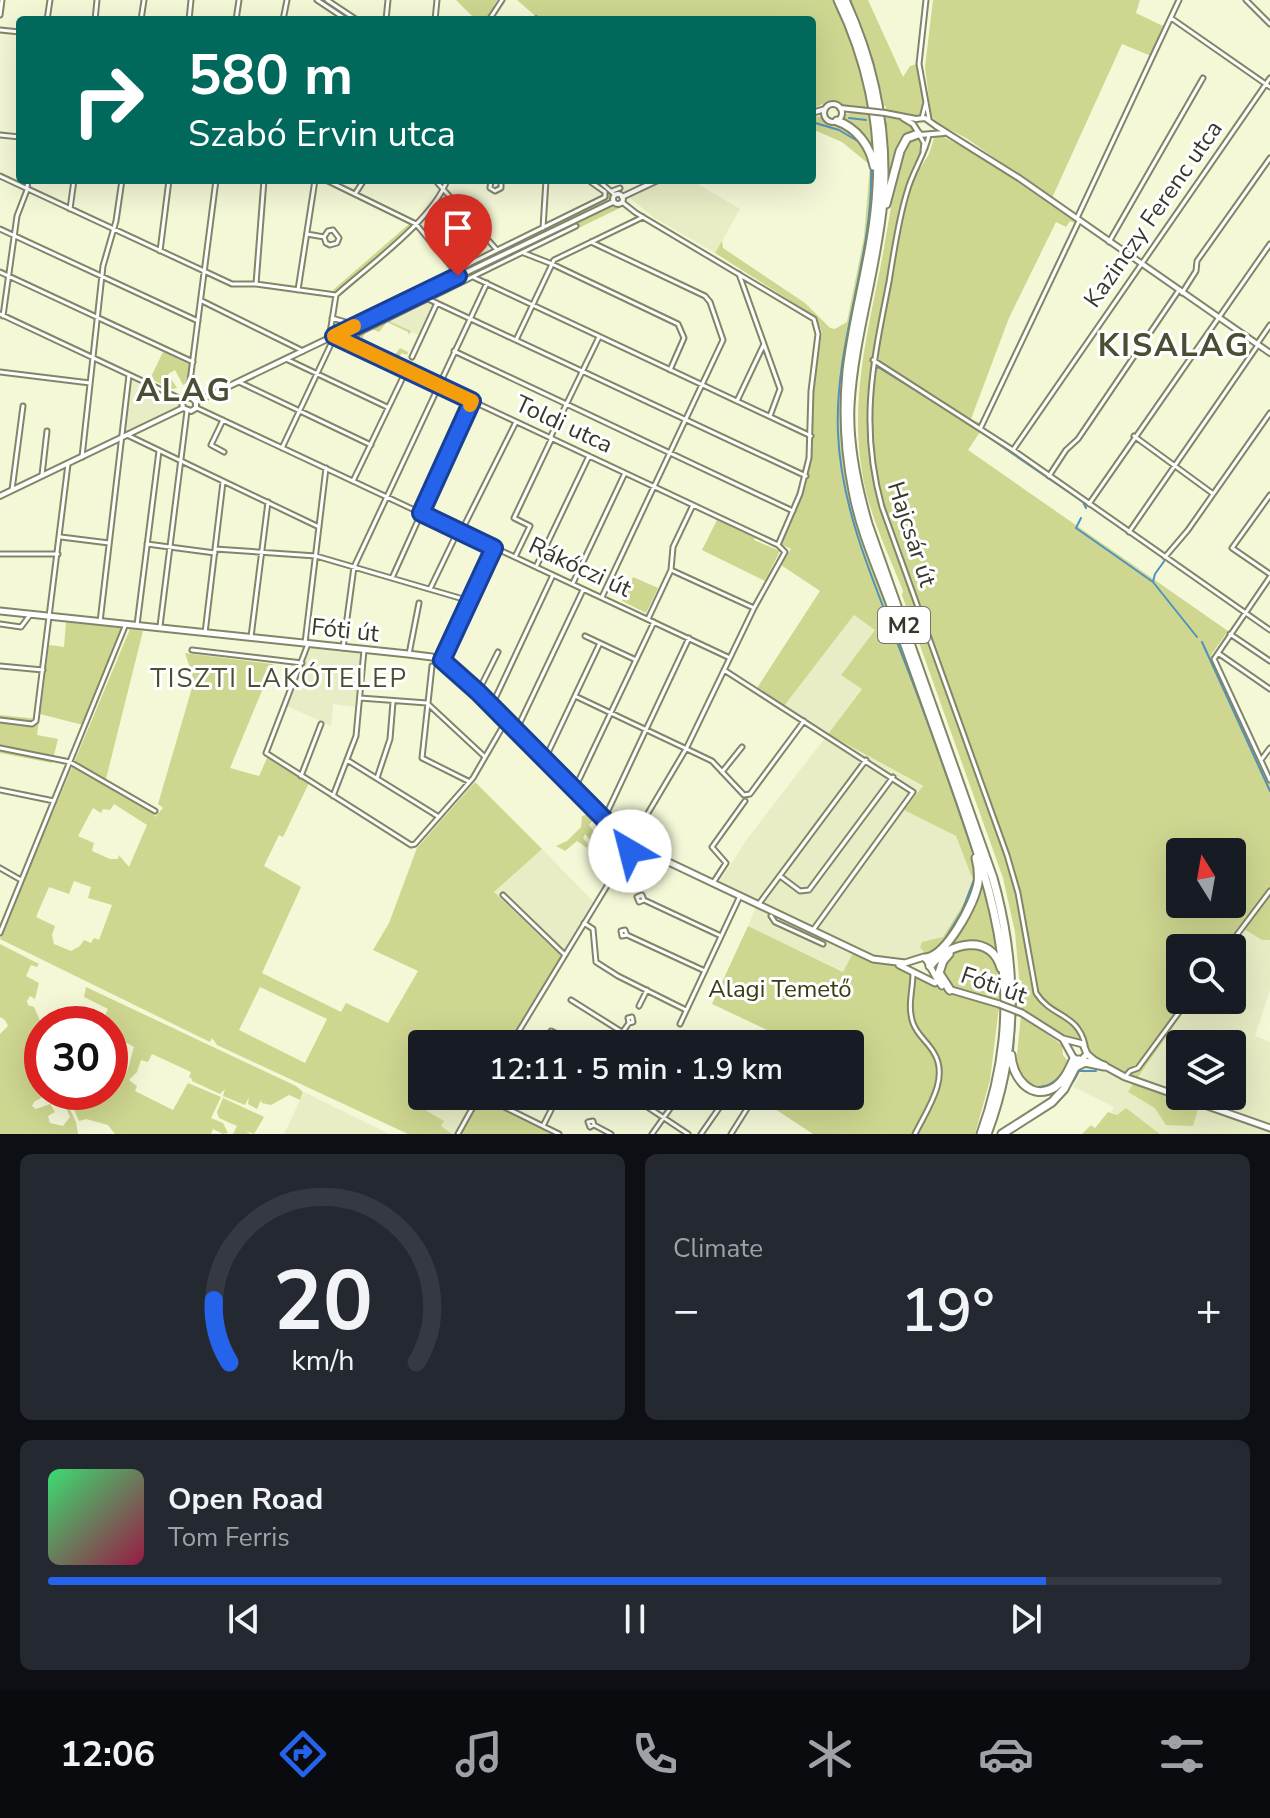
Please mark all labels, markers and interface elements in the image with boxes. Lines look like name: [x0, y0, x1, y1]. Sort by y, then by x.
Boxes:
text: 580 m: [188, 37, 353, 114]
icon: right: [56, 48, 160, 152]
text: Szabó Ervin utca: [188, 110, 456, 159]
street label: Kazinczy Ferenc utca: [1076, 114, 1230, 314]
pin: [424, 194, 492, 276]
icon: arrive: [436, 206, 480, 250]
district label: KISALAG: [1098, 324, 1250, 367]
district label: ALAG: [136, 369, 232, 412]
street label: Toldi utca: [510, 387, 618, 461]
street label: Hajcsár út: [880, 477, 944, 591]
street label: Rákóczi út: [524, 529, 637, 605]
road number: M2: [878, 607, 930, 643]
street label: Fóti út: [310, 611, 381, 650]
district label: TISZTI LAKÓTELEP: [150, 661, 408, 696]
position arrow: [588, 809, 672, 893]
north arrow: [1166, 838, 1246, 918]
map controls: [1166, 838, 1246, 1110]
button: search: [1166, 934, 1246, 1014]
street label: Fóti út: [957, 959, 1032, 1011]
park label: Alagi Temető: [708, 973, 852, 1005]
speed limit sign: 30: [24, 1006, 128, 1110]
button: layers: [1166, 1030, 1246, 1110]
text: 12:11 · 5 min · 1.9 km: [489, 1049, 783, 1090]
text: Climate: [673, 1231, 763, 1266]
text: 20: [273, 1245, 372, 1358]
text: 19°: [900, 1270, 995, 1352]
text: −: [673, 1281, 699, 1341]
text: +: [1196, 1281, 1222, 1341]
text: km/h: [291, 1341, 354, 1380]
text: Open Road: [168, 1479, 323, 1520]
text: Tom Ferris: [168, 1520, 290, 1555]
icon: previous: [222, 1597, 266, 1641]
icon: pause: [613, 1597, 657, 1641]
icon: next: [1004, 1597, 1048, 1641]
icon: directions: [275, 1726, 331, 1782]
icon: music: [451, 1726, 507, 1782]
icon: phone: [627, 1726, 683, 1782]
icon: climate: [802, 1726, 858, 1782]
icon: car: [978, 1726, 1034, 1782]
icon: filters: [1154, 1726, 1210, 1782]
text: 12:06: [60, 1730, 155, 1779]

